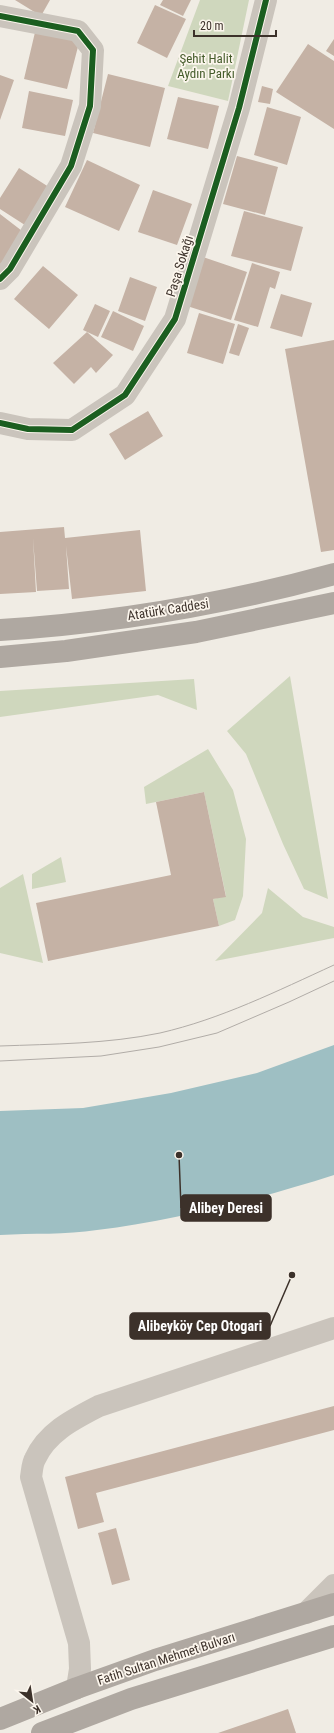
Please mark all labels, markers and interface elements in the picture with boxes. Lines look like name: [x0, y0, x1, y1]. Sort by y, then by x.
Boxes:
scale bar: [194, 12, 276, 38]
text: 20 m: [200, 19, 224, 33]
park label: Şehit Halit Aydın Parkı: [177, 51, 235, 81]
street label: Paşa Sokağı: [163, 234, 196, 299]
street label: Atatürk Caddesi: [126, 596, 210, 623]
callout: Alibey Deresi: [181, 1195, 271, 1221]
text: Alibey Deresi: [189, 1200, 263, 1216]
callout: Alibeyköy Cep Otogari: [130, 1313, 270, 1339]
text: Alibeyköy Cep Otogari: [138, 1318, 262, 1334]
street label: Fatih Sultan Mehmet Bulvarı: [96, 1629, 237, 1688]
north arrow: [12, 1681, 52, 1721]
text: K: [30, 1702, 43, 1717]

